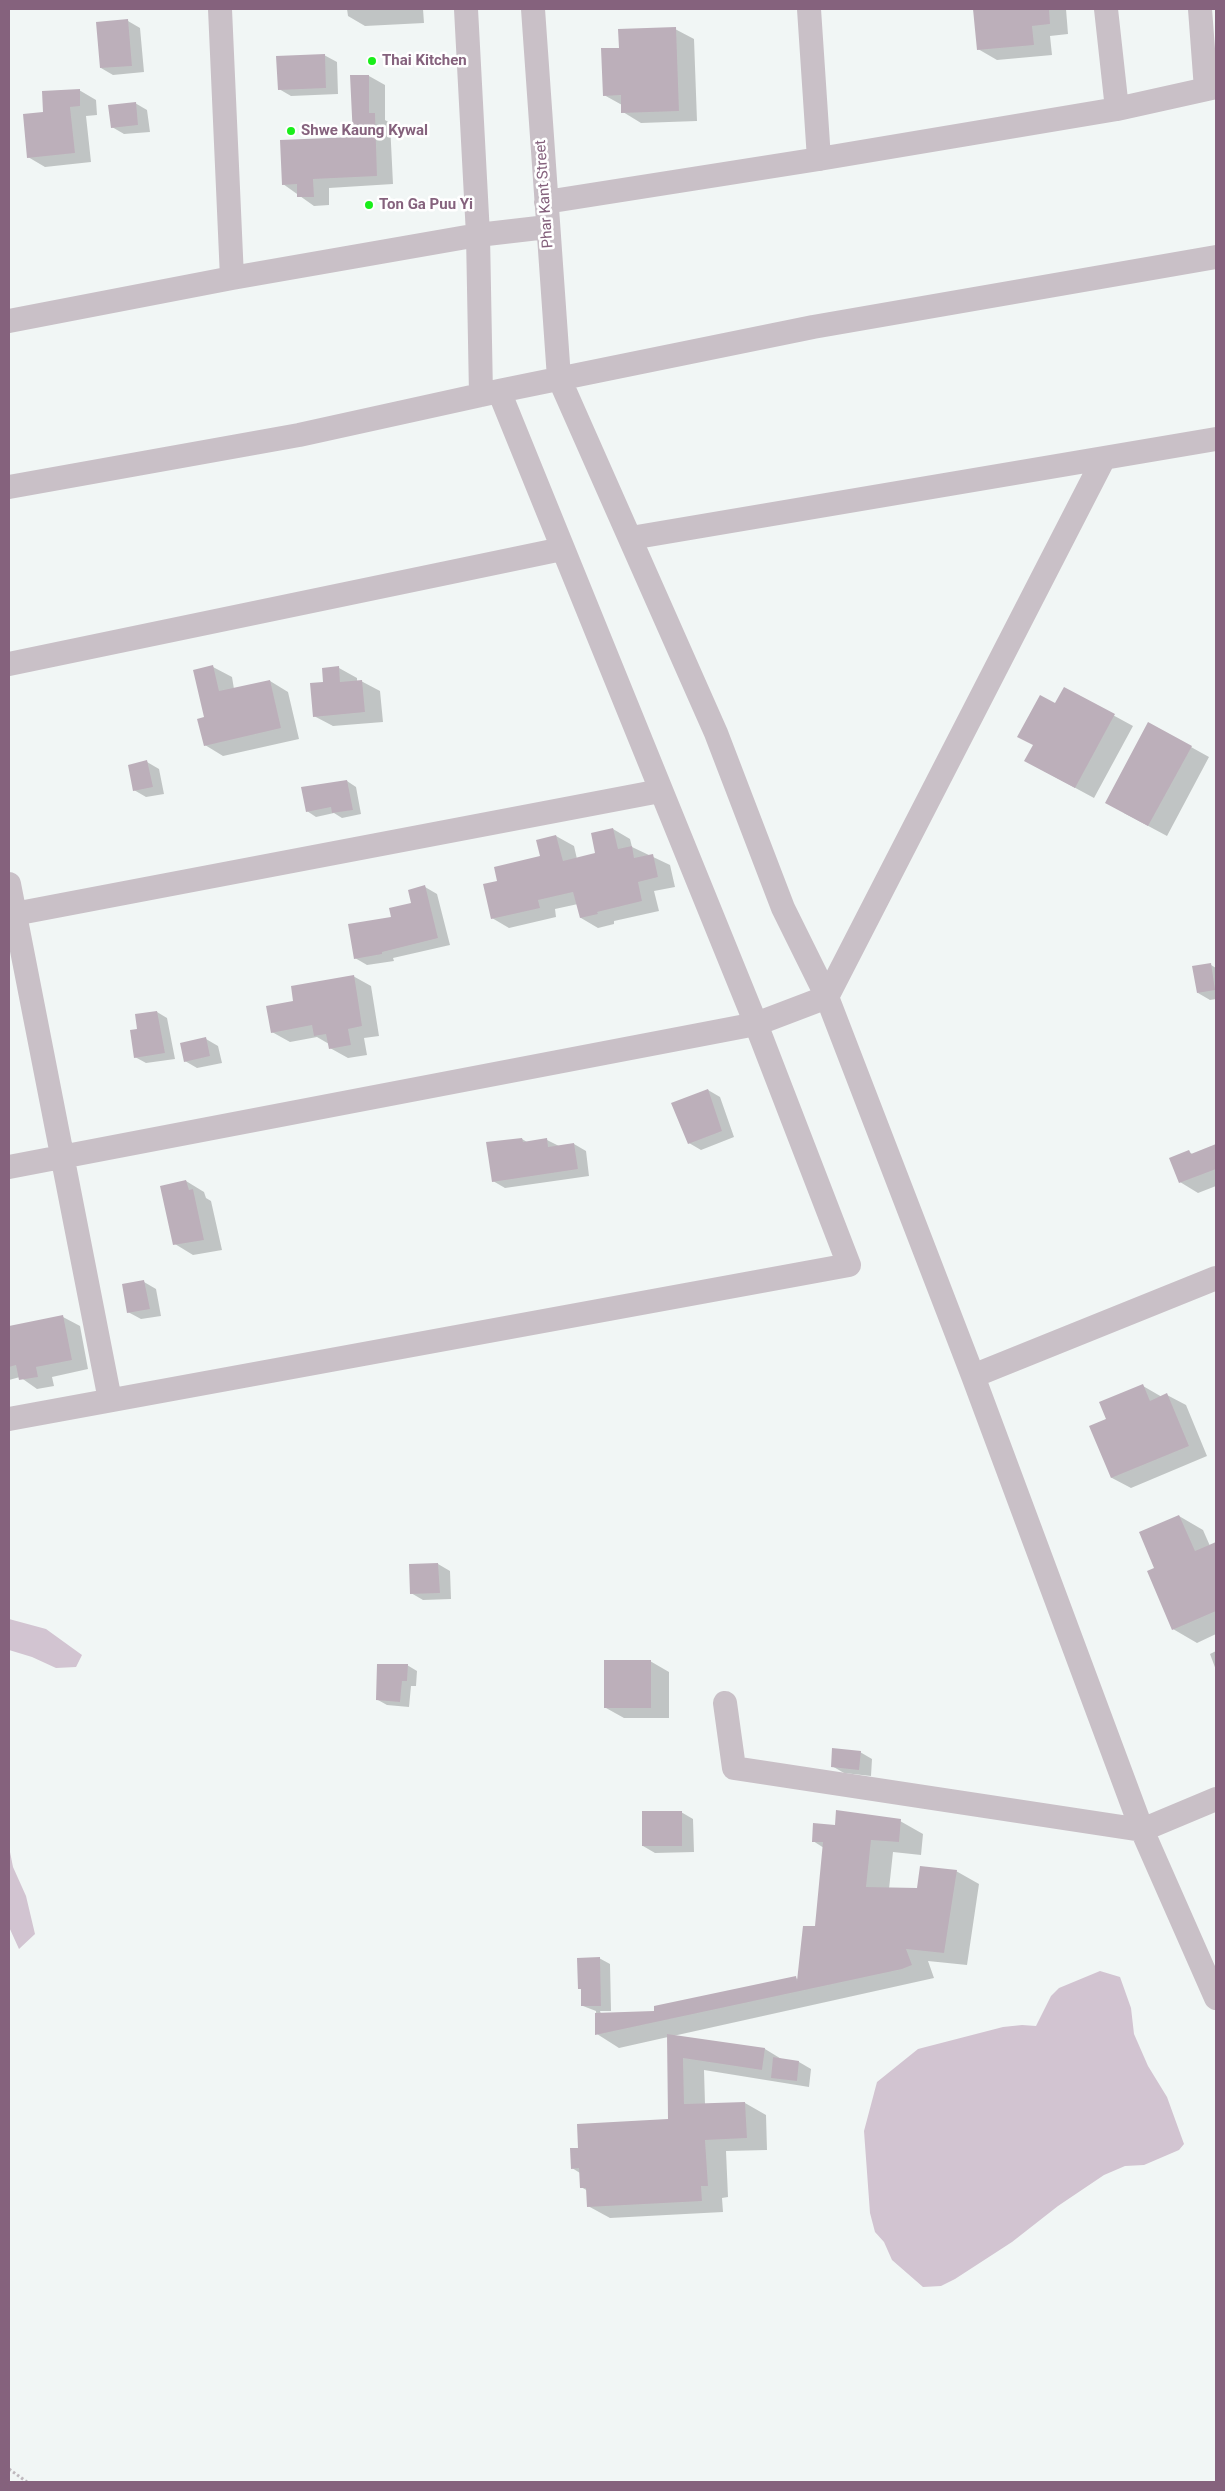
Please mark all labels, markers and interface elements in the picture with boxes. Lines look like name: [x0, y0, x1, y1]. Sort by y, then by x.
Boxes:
place label: Thai Kitchen: [382, 52, 467, 70]
marker: Thai Kitchen: [366, 55, 378, 67]
place label: Shwe Kaung Kywal: [301, 122, 428, 140]
marker: Shwe Kaung Kywal: [285, 125, 297, 137]
street label: Phar Kant Street: [532, 139, 558, 249]
place label: Ton Ga Puu Yi: [379, 196, 473, 214]
marker: Ton Ga Puu Yi: [363, 199, 375, 211]

